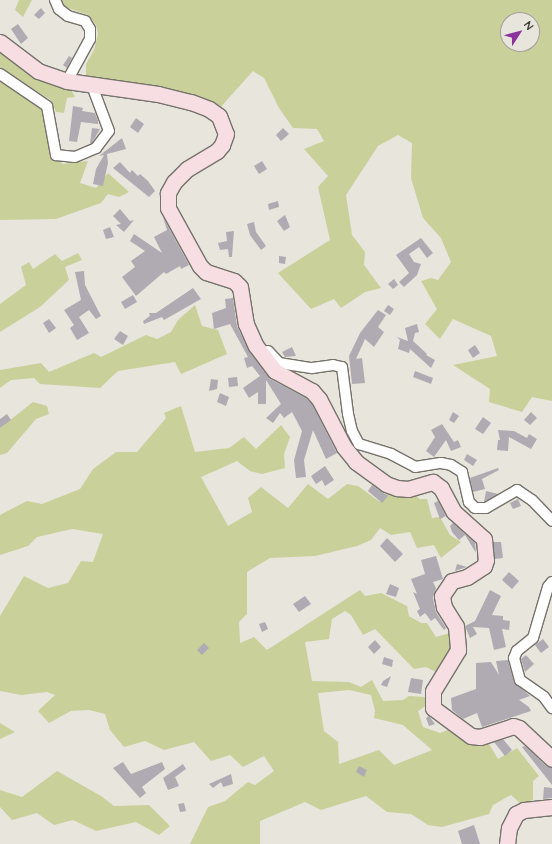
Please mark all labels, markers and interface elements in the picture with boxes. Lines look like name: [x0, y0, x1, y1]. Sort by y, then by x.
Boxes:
north arrow: [500, 12, 540, 52]
text: N: [521, 18, 537, 33]

